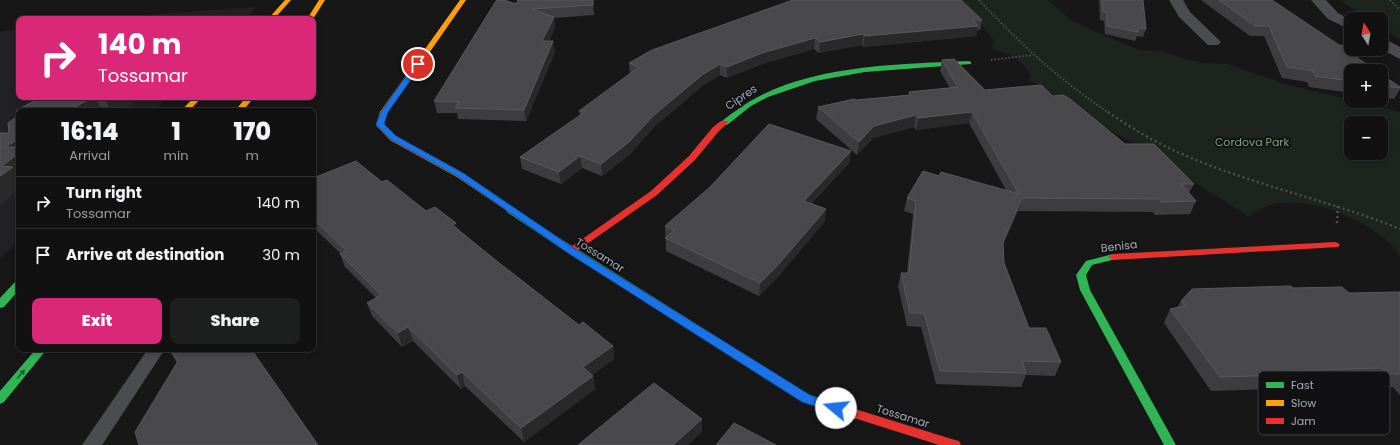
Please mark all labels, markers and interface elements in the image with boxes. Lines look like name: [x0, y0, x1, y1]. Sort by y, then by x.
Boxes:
north arrow: [1344, 12, 1388, 56]
map controls: [1344, 12, 1388, 160]
text: 140 m: [98, 25, 181, 64]
icon: right: [32, 32, 84, 84]
pin: [401, 47, 435, 81]
icon: arrive: [407, 53, 429, 75]
text: Tossamar: [98, 63, 188, 88]
button: +: [1344, 64, 1388, 108]
street label: Cipres: [722, 80, 760, 114]
text: 16:14: [61, 115, 119, 148]
text: 1: [171, 115, 181, 148]
text: 170: [233, 115, 271, 148]
button: −: [1344, 116, 1388, 160]
park label: Cordova Park: [1215, 134, 1289, 150]
text: Arrival: [69, 146, 110, 165]
text: min: [164, 146, 188, 165]
text: m: [246, 146, 259, 165]
text: Turn right: [66, 182, 142, 203]
icon: right: [32, 192, 54, 214]
text: 140 m: [257, 192, 300, 213]
text: Tossamar: [66, 204, 131, 223]
street label: Tossamar: [573, 234, 627, 276]
street label: Benisa: [1100, 236, 1138, 256]
icon: arrive: [32, 244, 54, 266]
text: Arrive at destination: [66, 244, 224, 265]
text: 30 m: [262, 244, 300, 265]
button: Exit: [32, 298, 162, 344]
button: Share: [170, 298, 300, 344]
one-way arrow: [16, 369, 25, 379]
legend: [1258, 371, 1390, 435]
text: Fast: [1291, 377, 1314, 393]
position arrow: [815, 387, 857, 429]
text: Slow: [1291, 395, 1316, 411]
street label: Tossamar: [874, 400, 932, 432]
text: Jam: [1291, 413, 1316, 429]

